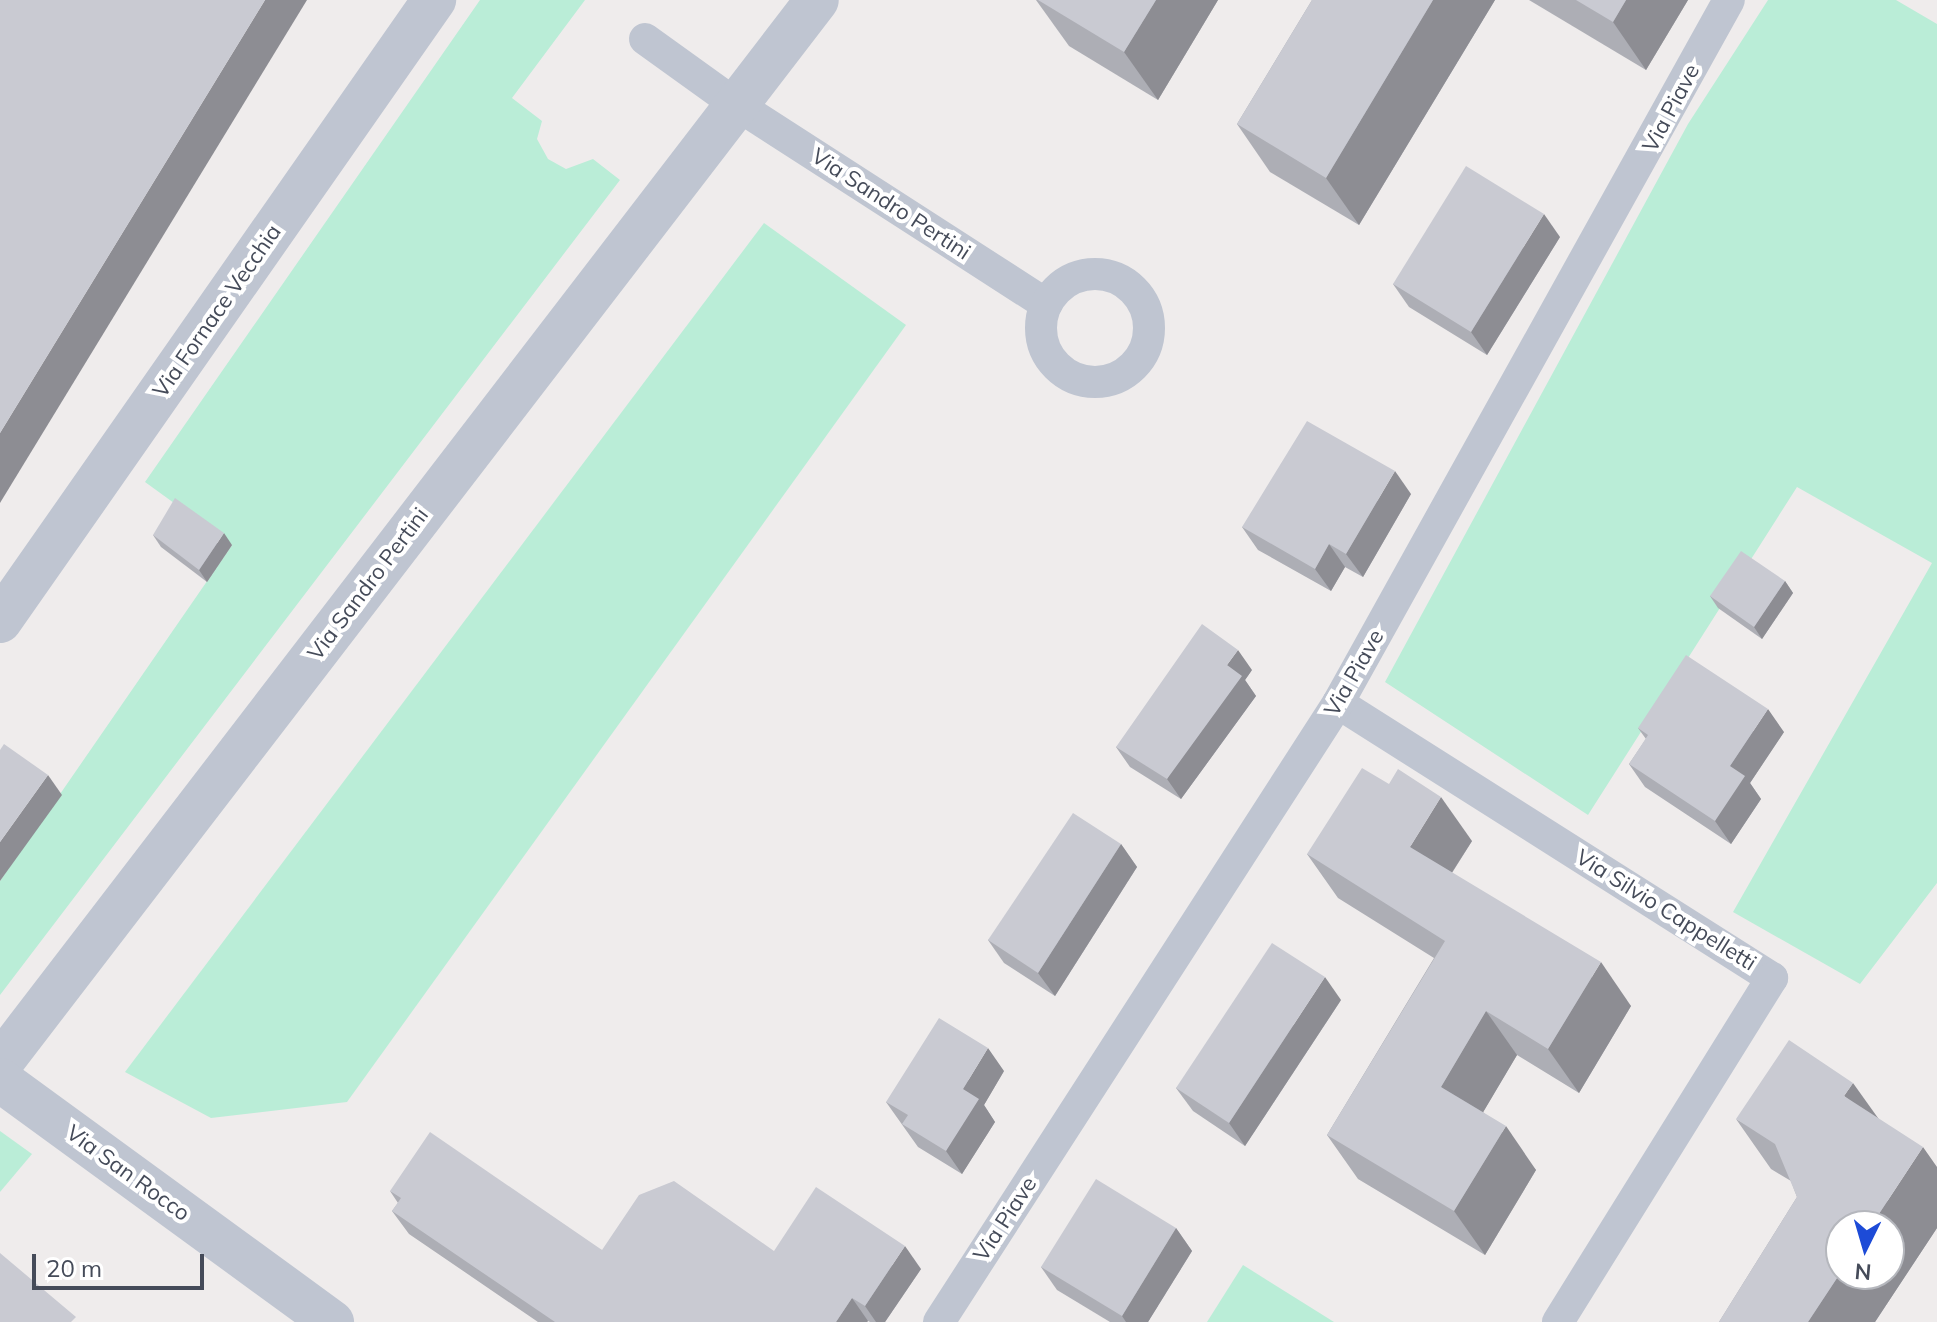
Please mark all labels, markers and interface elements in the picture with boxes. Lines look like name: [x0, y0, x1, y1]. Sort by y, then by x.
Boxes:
street label: Via Piave: [1637, 60, 1705, 156]
street label: Via Sandro Pertini: [807, 143, 975, 265]
street label: Via Fornace Vecchia: [147, 219, 287, 403]
street label: Via Sandro Pertini: [302, 503, 434, 665]
street label: Via Piave: [1319, 625, 1389, 721]
street label: Via Silvio Cappelletti: [1571, 844, 1761, 976]
street label: Via San Rocco: [61, 1119, 195, 1227]
street label: Via Piave: [968, 1172, 1042, 1266]
north arrow: [1825, 1210, 1905, 1290]
scale bar: [36, 1238, 208, 1288]
text: 20 m: [46, 1253, 102, 1283]
text: N: [1854, 1257, 1873, 1287]

